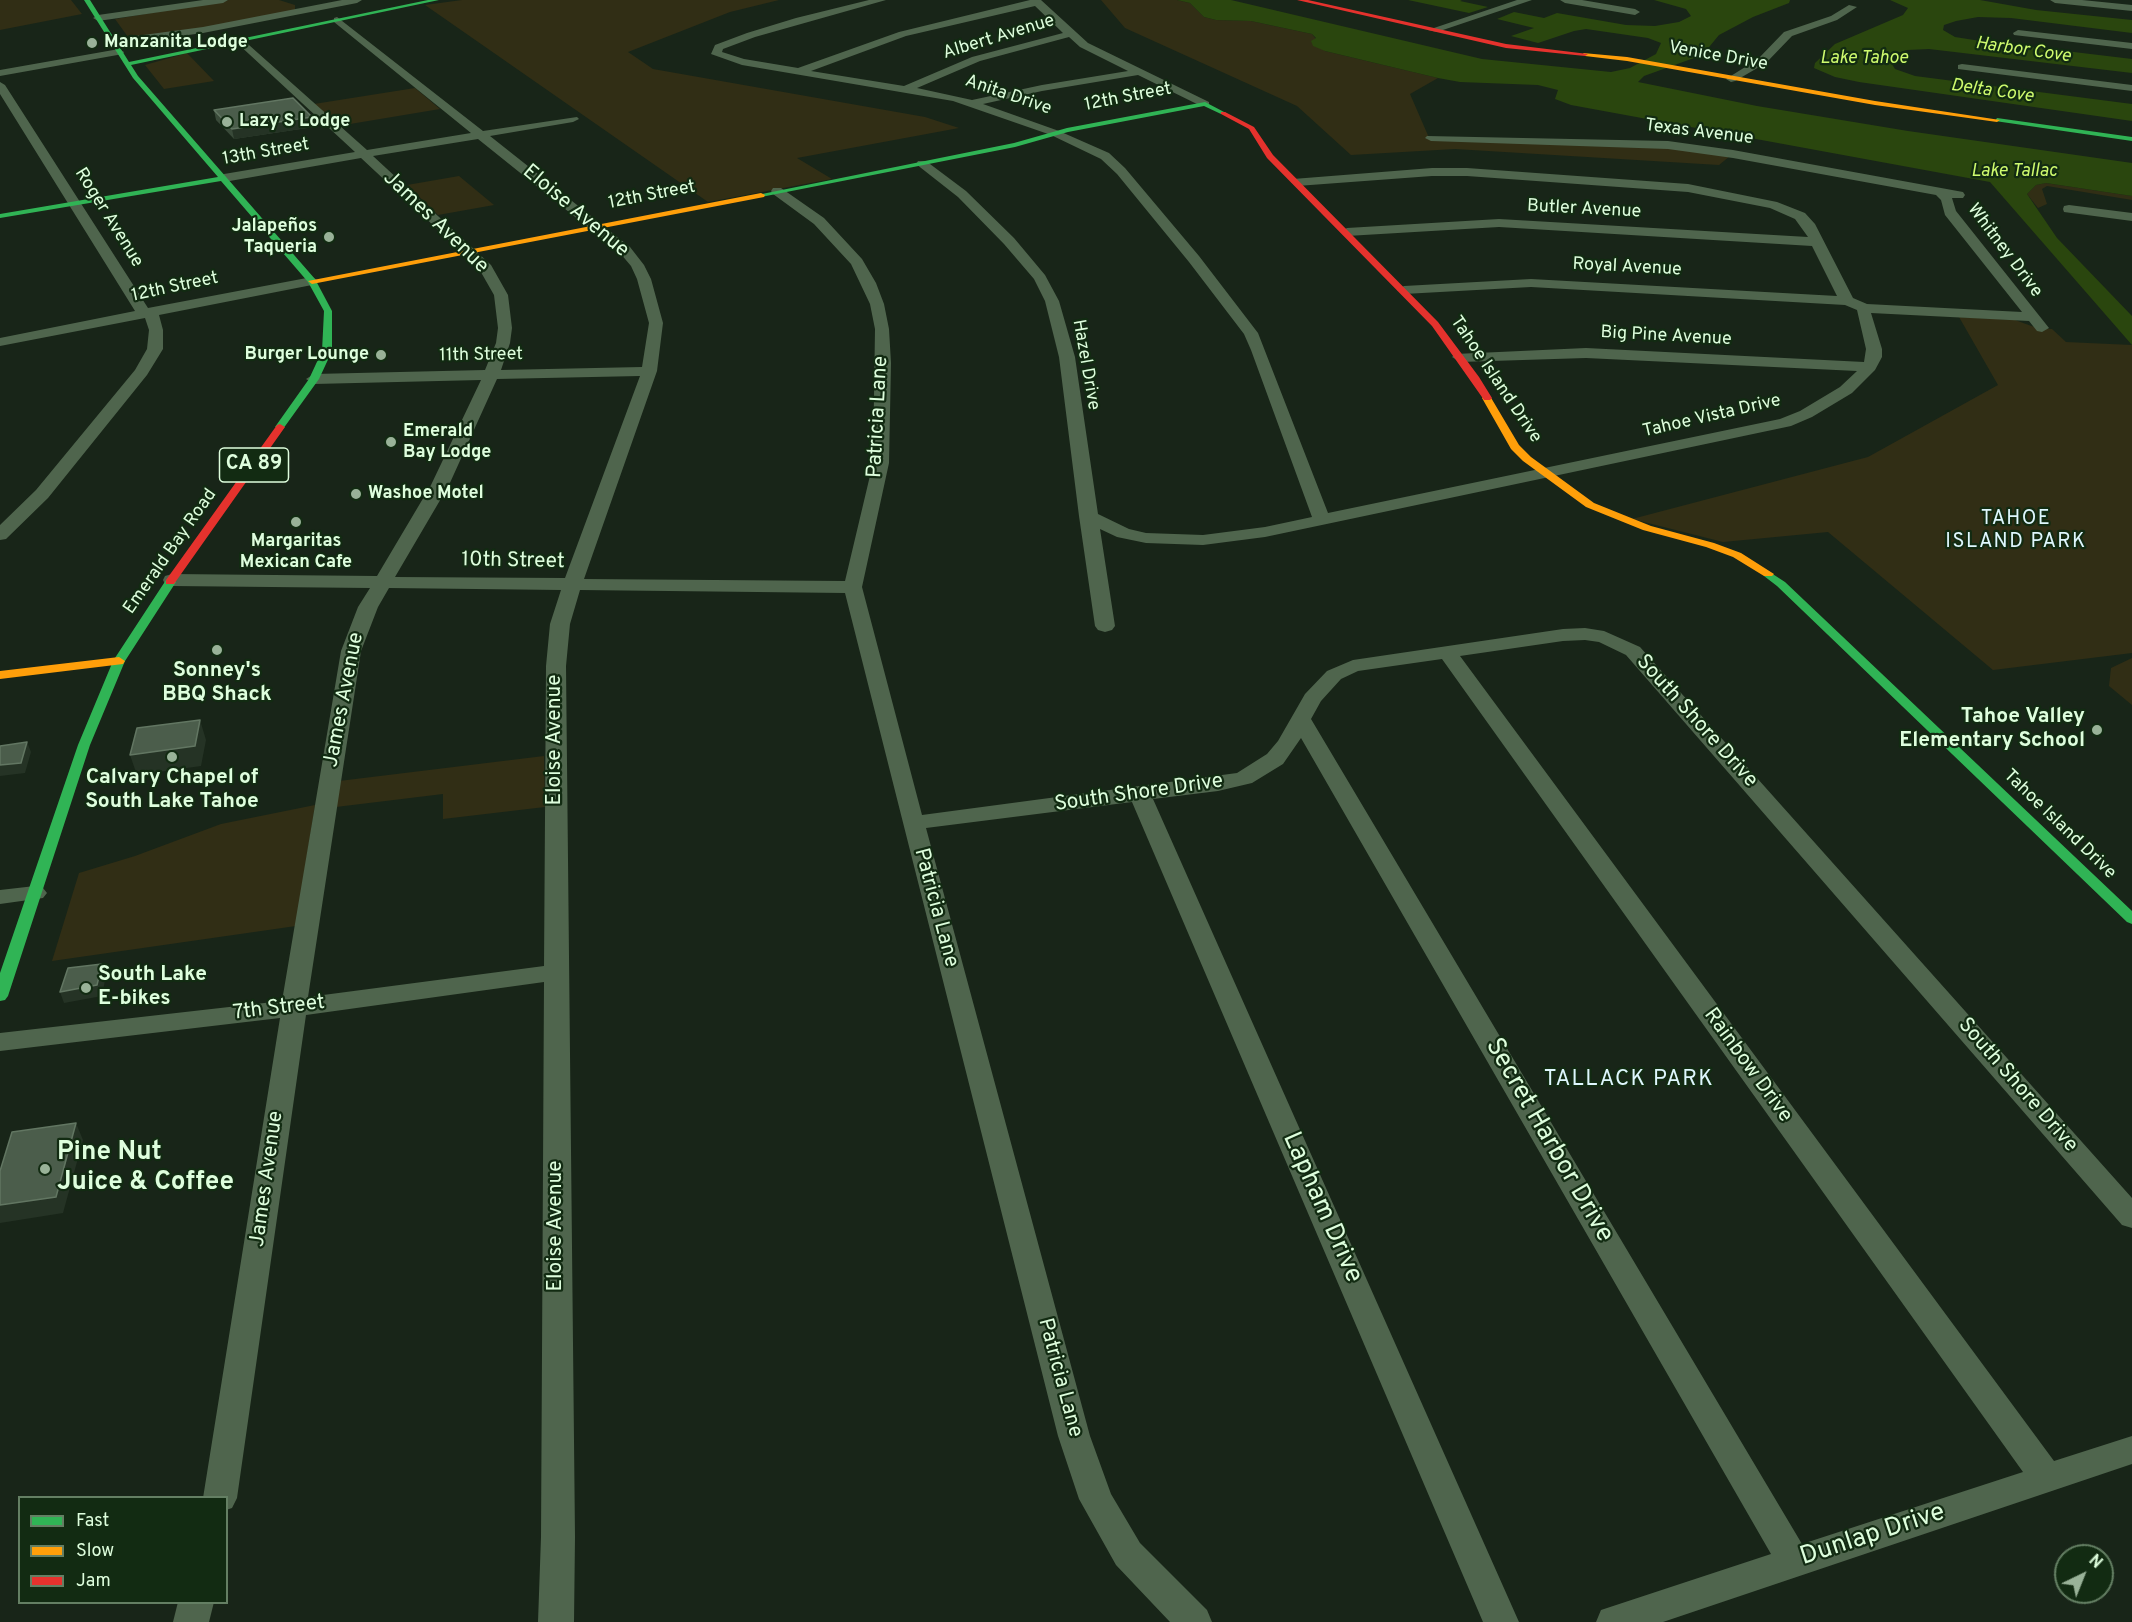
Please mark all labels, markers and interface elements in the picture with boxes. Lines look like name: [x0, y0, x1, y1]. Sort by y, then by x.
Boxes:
street label: Albert Avenue: [941, 11, 1057, 65]
place label: Manzanita Lodge: [104, 32, 248, 54]
water label: Harbor Cove: [1974, 34, 2072, 68]
marker: Manzanita Lodge: [85, 36, 99, 50]
street label: Venice Drive: [1667, 38, 1769, 76]
water label: Lake Tahoe: [1820, 48, 1908, 70]
street label: Anita Drive: [962, 71, 1054, 121]
water label: Delta Cove: [1949, 76, 2035, 108]
street label: 12th Street: [1083, 79, 1173, 117]
place label: Lazy S Lodge: [239, 111, 350, 133]
marker: Lazy S Lodge: [220, 115, 234, 129]
street label: Texas Avenue: [1643, 116, 1755, 150]
street label: 13th Street: [221, 135, 311, 171]
street label: Eloise Avenue: [517, 160, 633, 264]
water label: Lake Tallac: [1971, 161, 2057, 183]
street label: Roger Avenue: [69, 164, 147, 272]
street label: James Avenue: [377, 166, 493, 280]
street label: 12th Street: [607, 177, 697, 215]
street label: Butler Avenue: [1526, 196, 1642, 224]
street label: Whitney Drive: [1962, 200, 2046, 302]
place label: Jalapeños Taqueria: [231, 216, 317, 258]
marker: Jalapeños Taqueria: [322, 230, 336, 244]
street label: Royal Avenue: [1572, 254, 1682, 282]
street label: 12th Street: [130, 268, 220, 308]
street label: Tahoe Island Drive: [1445, 312, 1545, 448]
street label: Hazel Drive: [1066, 318, 1104, 412]
street label: Big Pine Avenue: [1600, 323, 1732, 351]
place label: Burger Lounge: [245, 344, 369, 366]
street label: 11th Street: [439, 344, 523, 368]
marker: Burger Lounge: [374, 348, 388, 362]
street label: Patricia Lane: [863, 355, 895, 479]
street label: Tahoe Vista Drive: [1641, 391, 1783, 443]
place label: Emerald Bay Lodge: [403, 421, 491, 464]
marker: Emerald Bay Lodge: [384, 435, 398, 449]
road number: CA 89: [220, 448, 288, 482]
place label: Washoe Motel: [368, 483, 484, 505]
street label: Emerald Bay Road: [120, 485, 222, 619]
marker: Washoe Motel: [349, 487, 363, 501]
district label: TAHOE ISLAND PARK: [1945, 508, 2087, 555]
marker: Margaritas Mexican Cafe: [289, 515, 303, 529]
place label: Margaritas Mexican Cafe: [240, 531, 352, 574]
street label: 10th Street: [461, 548, 565, 576]
street label: James Avenue: [320, 630, 370, 770]
marker: Sonney's BBQ Shack: [210, 643, 224, 657]
street label: South Shore Drive: [1630, 650, 1762, 794]
place label: Sonney's BBQ Shack: [162, 659, 272, 709]
street label: Eloise Avenue: [543, 674, 569, 806]
place label: Tahoe Valley Elementary School: [1899, 705, 2085, 755]
marker: Tahoe Valley Elementary School: [2090, 723, 2104, 737]
marker: Calvary Chapel of South Lake Tahoe: [165, 750, 179, 764]
place label: Calvary Chapel of South Lake Tahoe: [85, 766, 259, 816]
street label: Tahoe Island Drive: [1998, 766, 2120, 884]
street label: South Shore Drive: [1053, 770, 1225, 818]
street label: Patricia Lane: [907, 846, 963, 970]
place label: South Lake E-bikes: [98, 963, 207, 1013]
marker: South Lake E-bikes: [79, 981, 93, 995]
street label: 7th Street: [232, 991, 326, 1027]
street label: Rainbow Drive: [1697, 1004, 1797, 1128]
street label: South Shore Drive: [1952, 1014, 2082, 1158]
street label: Secret Harbor Drive: [1477, 1033, 1619, 1249]
district label: TALLACK PARK: [1544, 1068, 1714, 1094]
street label: James Avenue: [246, 1109, 290, 1249]
street label: Lapham Drive: [1274, 1128, 1368, 1288]
place label: Pine Nut Juice & Coffee: [57, 1138, 234, 1200]
street label: Eloise Avenue: [544, 1160, 570, 1292]
marker: Pine Nut Juice & Coffee: [38, 1162, 52, 1176]
street label: Patricia Lane: [1031, 1316, 1087, 1440]
legend: [18, 1496, 228, 1604]
street label: Dunlap Drive: [1797, 1498, 1949, 1574]
text: Fast: [76, 1510, 109, 1533]
text: Slow: [76, 1540, 114, 1563]
north arrow: [2054, 1544, 2114, 1604]
text: N: [2084, 1551, 2106, 1574]
text: Jam: [76, 1570, 111, 1593]

